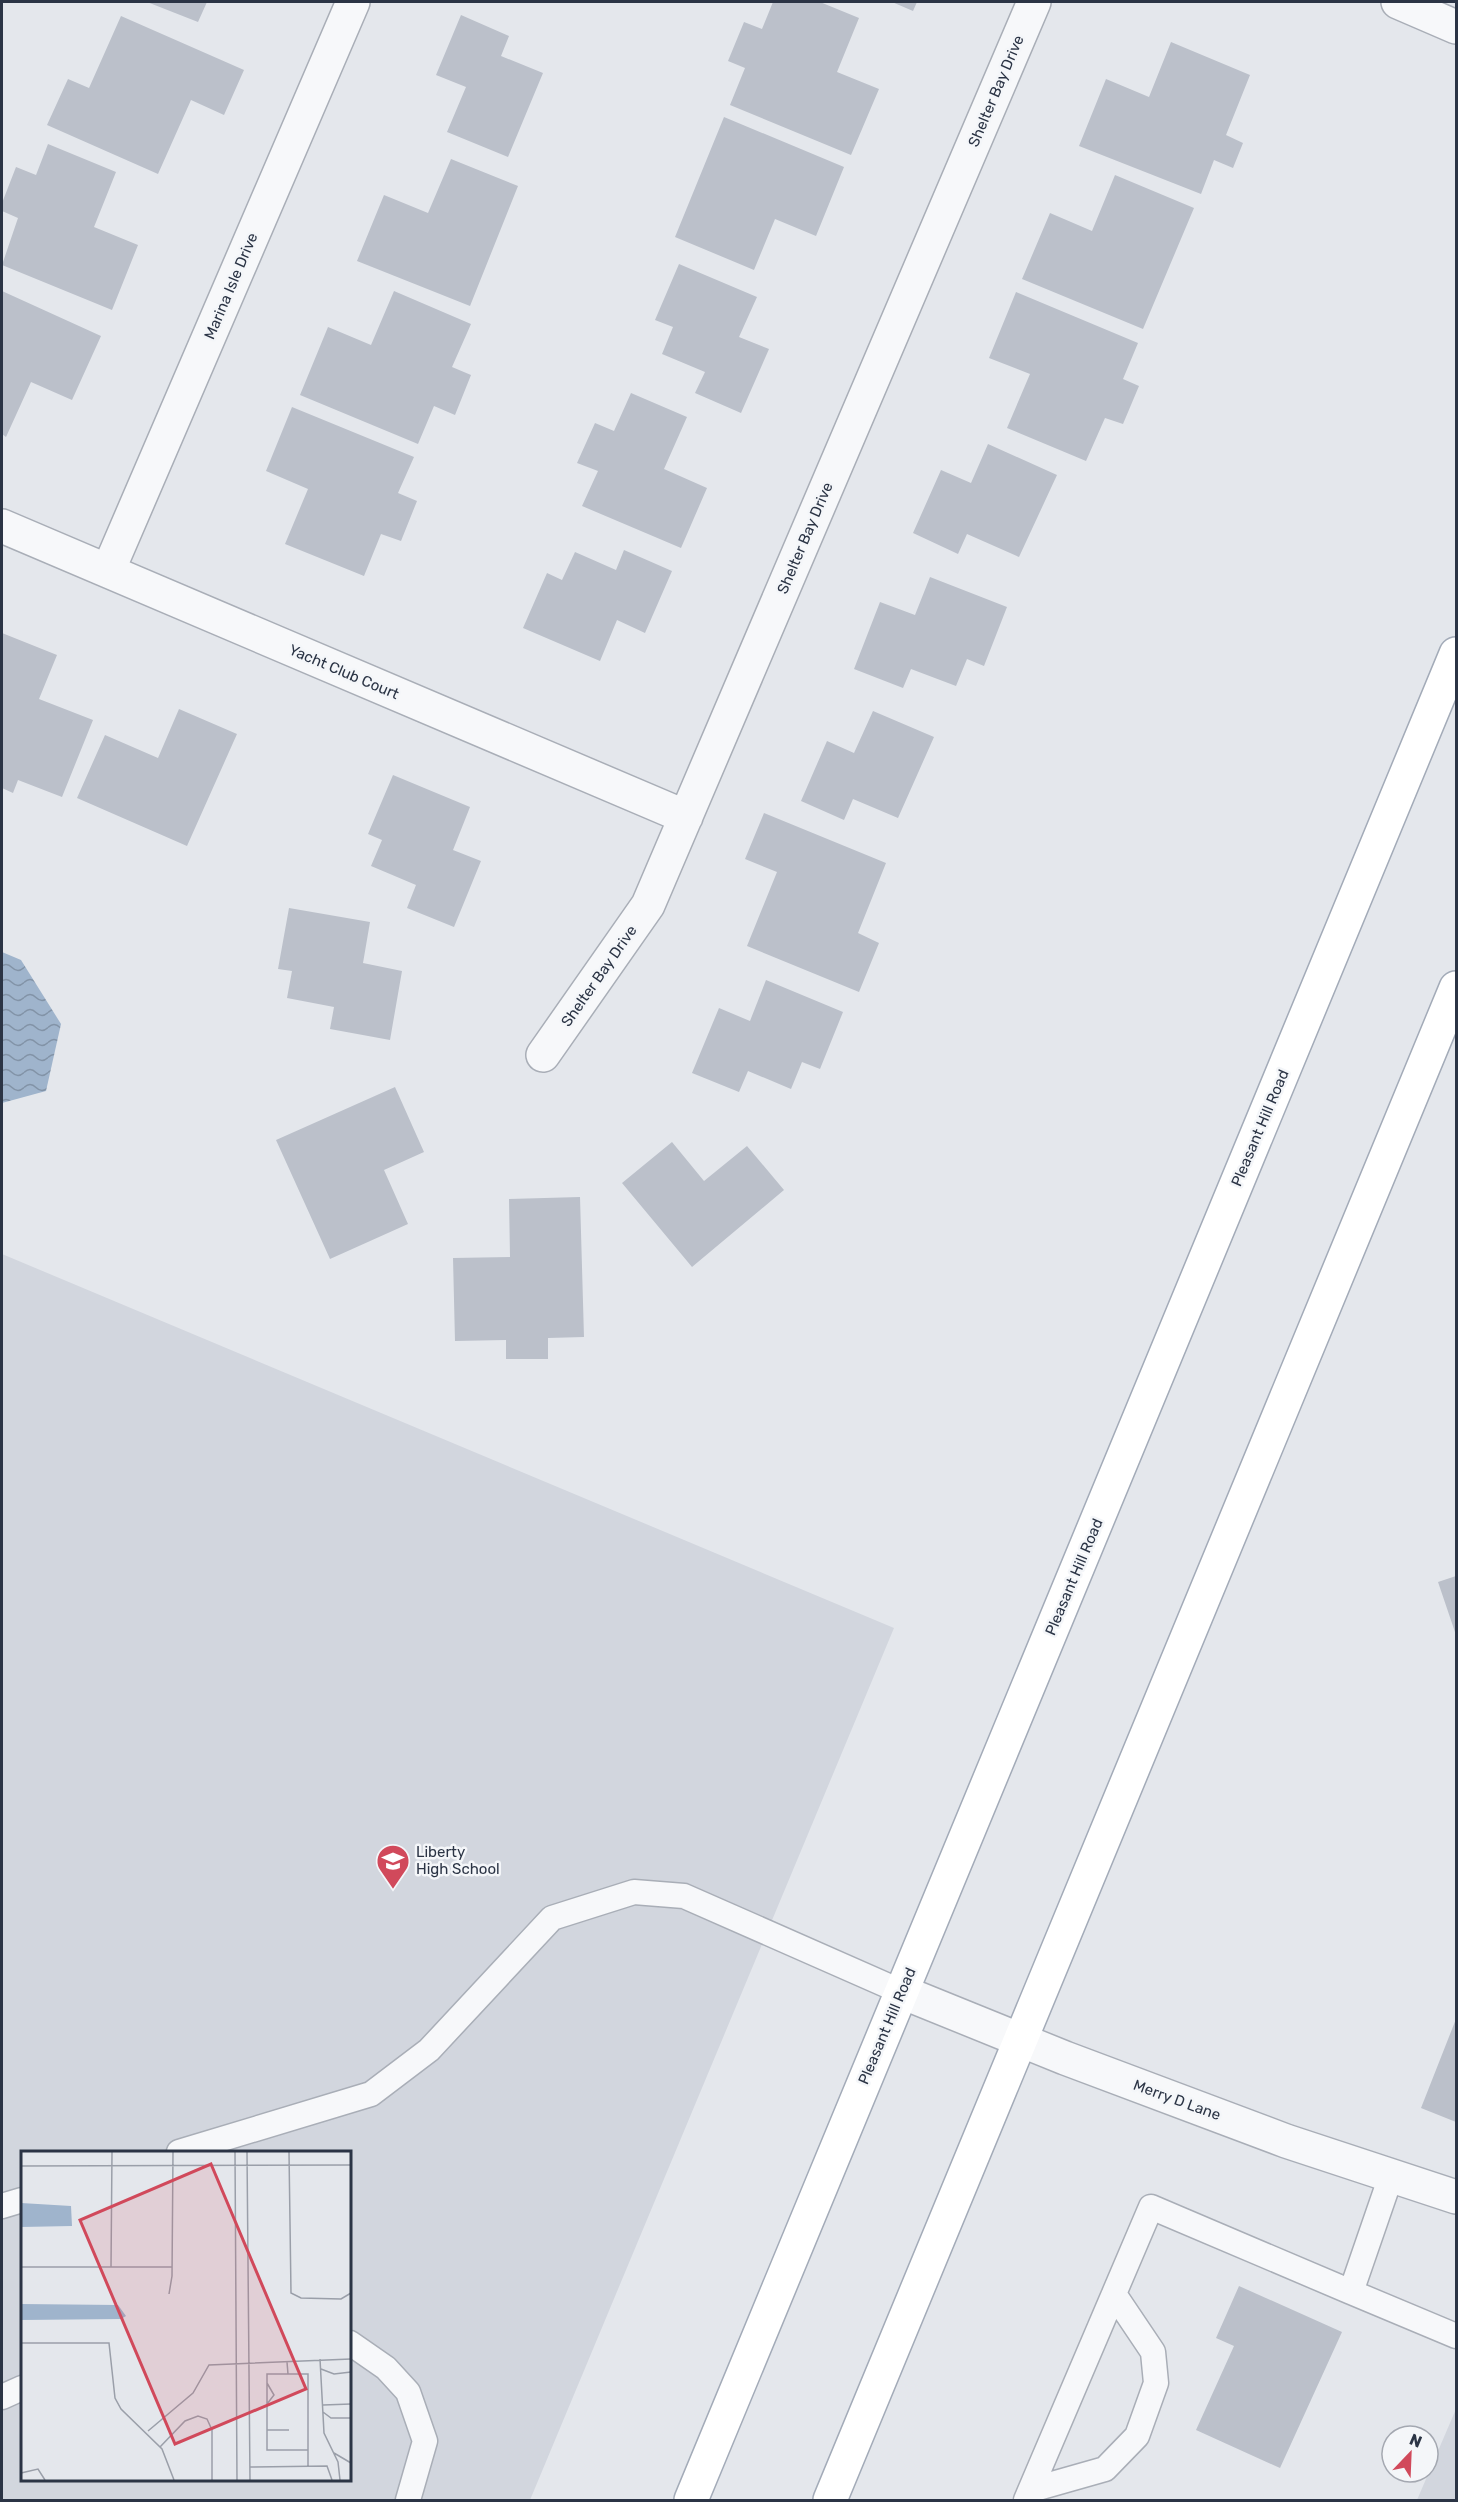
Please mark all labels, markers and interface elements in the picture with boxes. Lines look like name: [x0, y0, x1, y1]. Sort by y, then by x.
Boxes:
street label: Shelter Bay Drive: [964, 32, 1028, 150]
street label: Marina Isle Drive: [200, 230, 262, 342]
street label: Shelter Bay Drive: [773, 479, 837, 597]
street label: Yacht Club Court: [286, 641, 402, 703]
street label: Shelter Bay Drive: [557, 922, 641, 1030]
street label: Pleasant Hill Road: [1227, 1067, 1293, 1189]
street label: Pleasant Hill Road: [1041, 1516, 1107, 1638]
school or university icon: Liberty High School: [375, 1843, 411, 1890]
place label: Liberty High School: [416, 1843, 500, 1878]
street label: Pleasant Hill Road: [854, 1965, 920, 2087]
street label: Merry D Lane: [1131, 2076, 1223, 2124]
inset map: [21, 2151, 351, 2481]
north arrow: [1380, 2424, 1440, 2484]
text: N: [1407, 2430, 1425, 2452]

